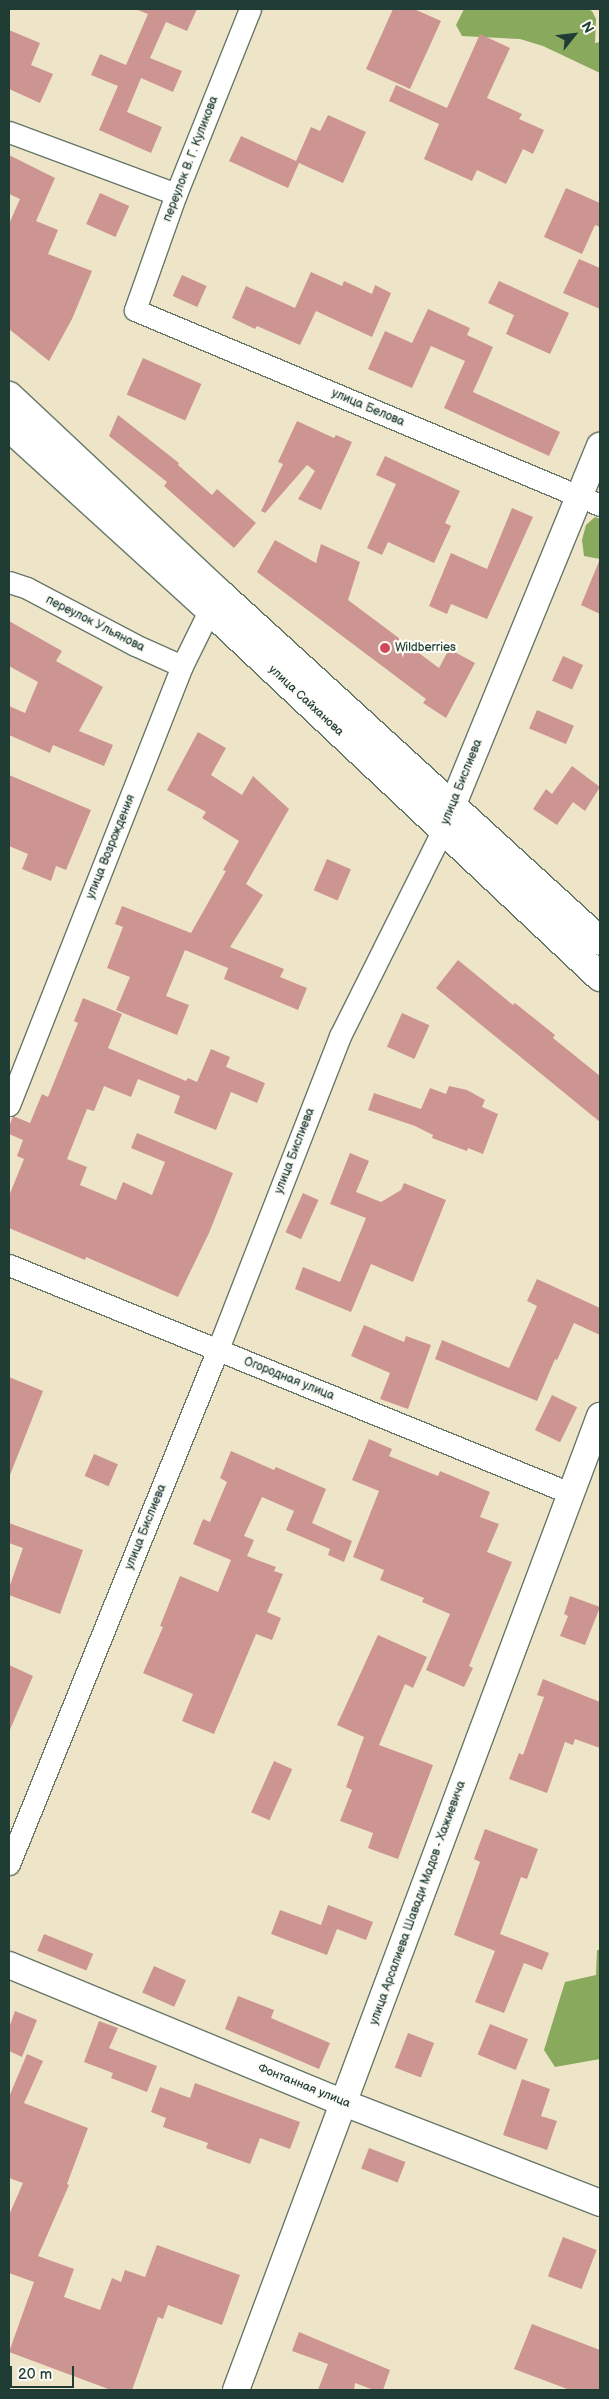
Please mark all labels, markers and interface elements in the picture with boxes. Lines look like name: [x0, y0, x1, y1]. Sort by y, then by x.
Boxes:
north arrow: [549, 10, 599, 60]
text: N: [578, 19, 598, 36]
street label: переулок В. Г. Куликова: [160, 94, 222, 224]
street label: улица Белова: [329, 386, 407, 430]
street label: переулок Ульянова: [43, 593, 147, 655]
place label: Wildberries: [395, 641, 456, 655]
marker: Wildberries: [379, 642, 391, 654]
street label: улица Сайханова: [265, 663, 347, 739]
street label: улица Бислиева: [438, 737, 486, 827]
street label: улица Возрождения: [83, 793, 139, 901]
street label: улица Бислиева: [272, 1106, 318, 1196]
street label: Огородная улица: [242, 1354, 336, 1404]
street label: улица Бислиева: [122, 1482, 170, 1572]
street label: улица Арсалиева Шавади Мадов - Хажиевича: [367, 1778, 469, 2028]
street label: Фонтанная улица: [256, 2061, 352, 2111]
scale bar: [12, 2356, 76, 2388]
text: 20 m: [18, 2365, 52, 2384]

